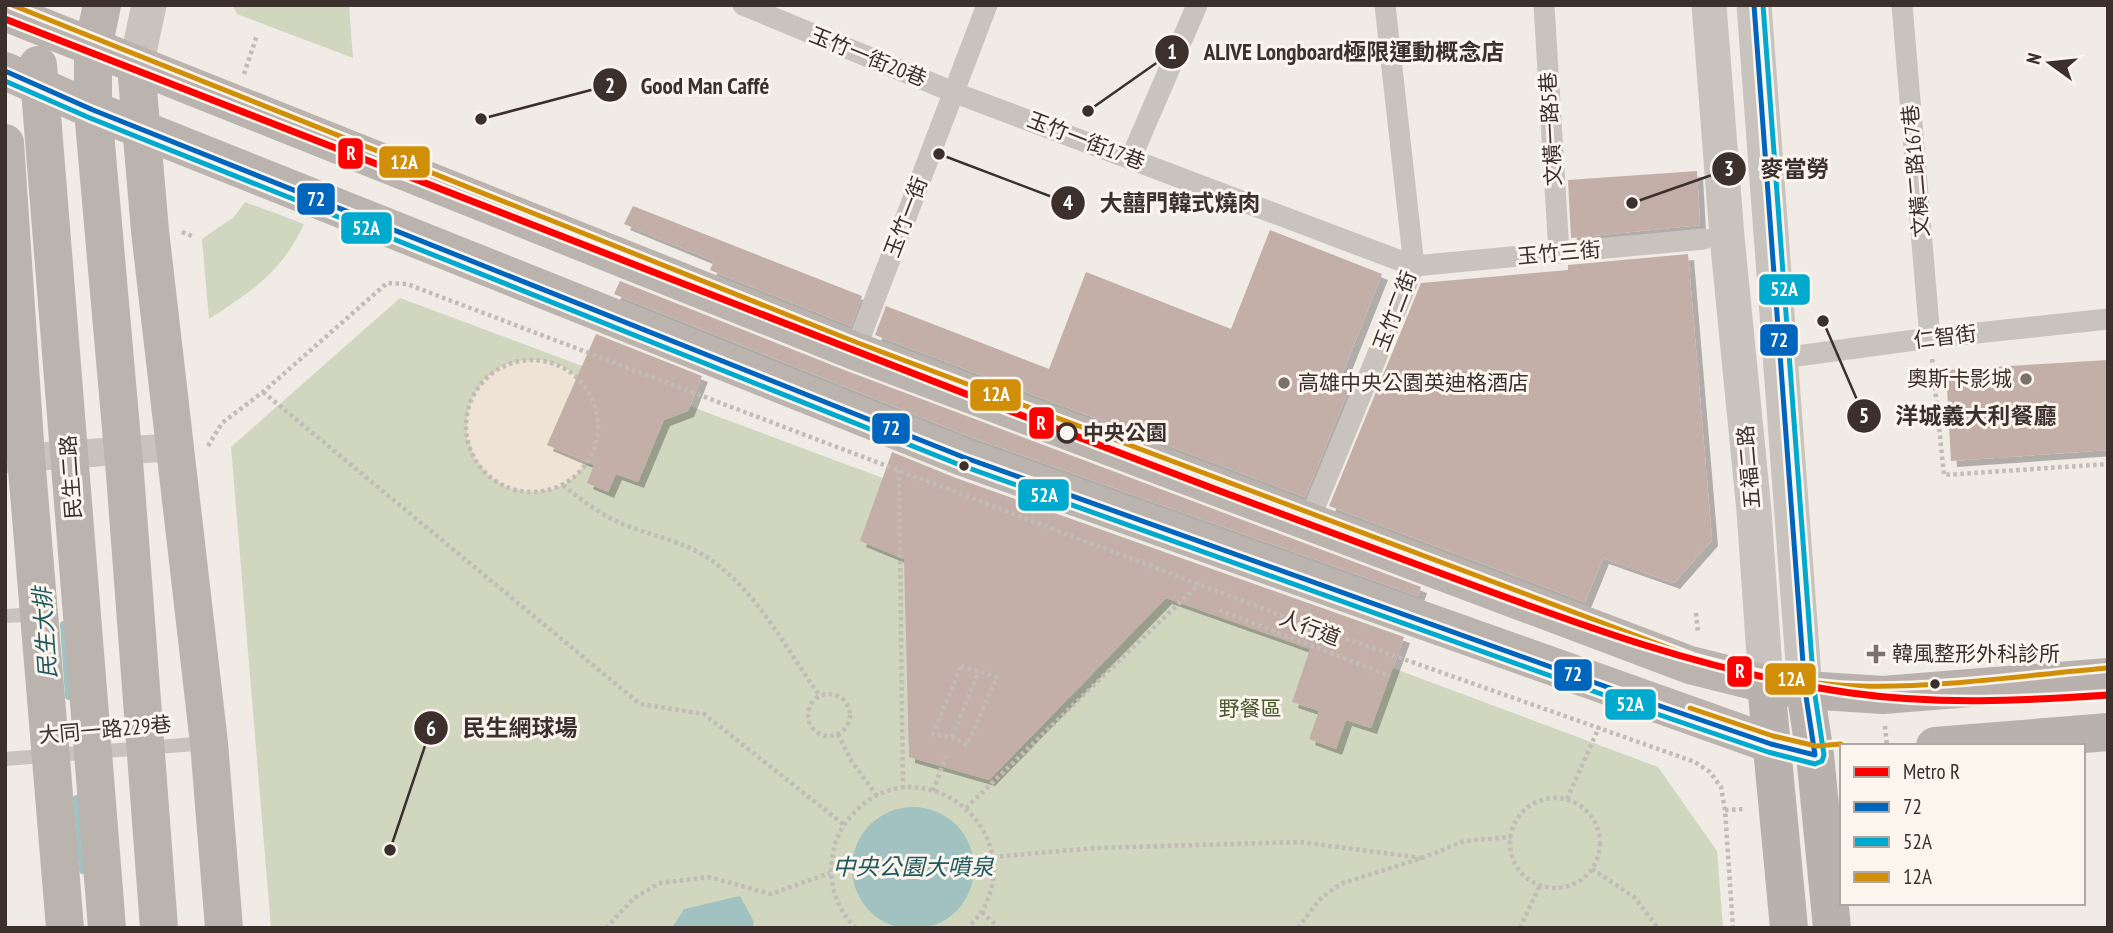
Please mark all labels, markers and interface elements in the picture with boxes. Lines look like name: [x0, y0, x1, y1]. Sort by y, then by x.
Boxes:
street label: 玉竹一街20巷: [806, 21, 931, 92]
north arrow: [2015, 28, 2085, 98]
callout: ALIVE Longboard極限運動概念店: [1155, 30, 1518, 74]
text: ALIVE Longboard極限運動概念店: [1203, 37, 1504, 66]
text: 1: [1167, 38, 1177, 65]
text: N: [2021, 51, 2046, 67]
callout: Good Man Caffé: [592, 63, 784, 107]
text: Good Man Caffé: [641, 71, 769, 100]
street label: 文橫一路5巷: [1534, 71, 1567, 187]
text: 2: [605, 72, 615, 99]
street label: 文橫二路167巷: [1896, 103, 1935, 239]
street label: 玉竹一街17巷: [1024, 106, 1149, 175]
line badge: R: [337, 137, 364, 170]
text: R: [346, 141, 356, 165]
line badge: 12A: [378, 145, 431, 179]
callout: 麥當勞: [1711, 147, 1843, 191]
text: 12A: [390, 150, 418, 174]
text: 麥當勞: [1761, 154, 1830, 183]
text: 3: [1724, 155, 1734, 182]
street label: 玉竹一街: [878, 173, 933, 261]
callout: 大囍門韓式燒肉: [1050, 181, 1274, 225]
line badge: 72: [296, 182, 336, 216]
text: 72: [307, 187, 325, 211]
text: 大囍門韓式燒肉: [1100, 188, 1261, 217]
text: 4: [1063, 189, 1073, 216]
line badge: 52A: [340, 211, 393, 245]
text: 52A: [352, 216, 380, 240]
street label: 玉竹三街: [1516, 235, 1602, 270]
street label: 玉竹二街: [1367, 267, 1422, 355]
line badge: 52A: [1758, 273, 1811, 306]
text: 52A: [1770, 277, 1798, 301]
street label: 仁智街: [1912, 319, 1978, 354]
line badge: 72: [1759, 323, 1799, 357]
text: 72: [1770, 328, 1788, 352]
place label: 奧斯卡影城: [1907, 365, 2012, 392]
place label: 高雄中央公園英迪格酒店: [1298, 369, 1529, 396]
marker: 奧斯卡影城: [2018, 371, 2034, 387]
marker: 高雄中央公園英迪格酒店: [1276, 375, 1292, 391]
line badge: 12A: [969, 378, 1022, 412]
text: 12A: [982, 382, 1010, 406]
callout: 洋城義大利餐廳: [1847, 394, 2071, 438]
text: 洋城義大利餐廳: [1896, 401, 2057, 430]
text: 5: [1859, 402, 1869, 429]
line badge: R: [1028, 406, 1055, 440]
text: R: [1036, 411, 1046, 435]
line badge: 72: [871, 412, 911, 445]
text: 72: [882, 416, 900, 440]
place label: 中央公園: [1083, 419, 1167, 446]
marker: 中央公園: [1057, 423, 1077, 443]
street label: 五福二路: [1731, 424, 1766, 510]
street label: 民生二路: [54, 434, 87, 520]
unlabelled marker: [957, 459, 971, 473]
line badge: 52A: [1017, 478, 1070, 512]
text: 52A: [1030, 483, 1058, 507]
water label: 民生大排: [27, 583, 62, 680]
street label: 人行道: [1276, 604, 1344, 651]
place label: 韓風整形外科診所: [1892, 640, 2060, 667]
marker: 韓風整形外科診所: [1866, 644, 1886, 664]
line badge: R: [1726, 655, 1753, 688]
line badge: 72: [1553, 658, 1593, 692]
text: R: [1735, 659, 1745, 683]
text: 72: [1564, 662, 1582, 686]
line badge: 12A: [1764, 662, 1817, 696]
text: 12A: [1777, 667, 1805, 691]
unlabelled marker: [1928, 677, 1942, 691]
line badge: 52A: [1604, 688, 1657, 721]
text: 52A: [1616, 692, 1644, 716]
park label: 野餐區: [1219, 695, 1282, 722]
callout: 民生網球場: [413, 706, 591, 750]
street label: 大同一路229巷: [37, 710, 173, 749]
text: 民生網球場: [463, 713, 578, 742]
text: 6: [426, 715, 436, 742]
legend: [1840, 744, 2085, 905]
text: Metro R: [1903, 758, 1960, 785]
text: 72: [1903, 793, 1922, 820]
text: 52A: [1903, 828, 1932, 855]
water label: 中央公園大噴泉: [833, 852, 995, 881]
text: 12A: [1903, 863, 1932, 890]

